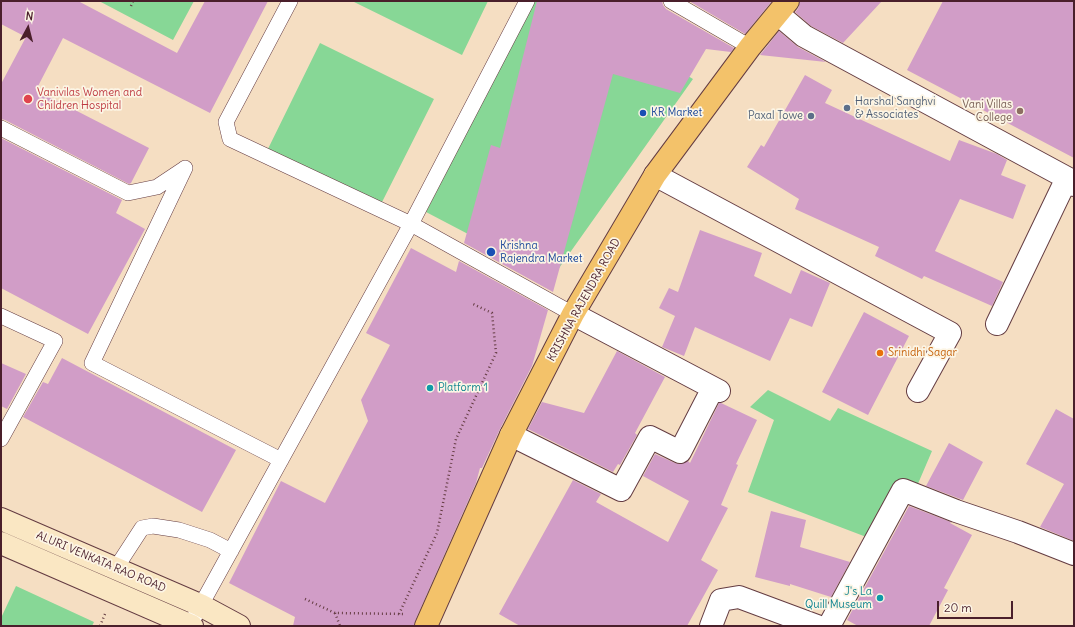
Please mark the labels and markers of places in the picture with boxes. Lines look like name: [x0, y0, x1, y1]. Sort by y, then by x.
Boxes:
place label: Vanivilas Women and Children Hospital: [37, 86, 142, 112]
marker: Vanivilas Women and Children Hospital: [22, 93, 34, 105]
place label: Harshal Sanghvi & Associates: [855, 95, 935, 121]
place label: Vani Villas College: [962, 98, 1012, 124]
marker: Harshal Sanghvi & Associates: [842, 103, 852, 113]
place label: KR Market: [651, 106, 702, 120]
marker: Vani Villas College: [1015, 106, 1025, 116]
marker: KR Market: [638, 108, 648, 118]
place label: Paxal Towe: [748, 109, 803, 123]
marker: Paxal Towe: [806, 111, 816, 121]
place label: Krishna Rajendra Market: [500, 239, 582, 265]
marker: Krishna Rajendra Market: [485, 246, 497, 258]
place label: Srinidhi Sagar: [888, 346, 957, 360]
marker: Srinidhi Sagar: [875, 348, 885, 358]
place label: Platform 1: [438, 381, 488, 395]
marker: Platform 1: [425, 383, 435, 393]
place label: J's La Quill Museum: [805, 585, 872, 611]
marker: J's La Quill Museum: [875, 593, 885, 603]

